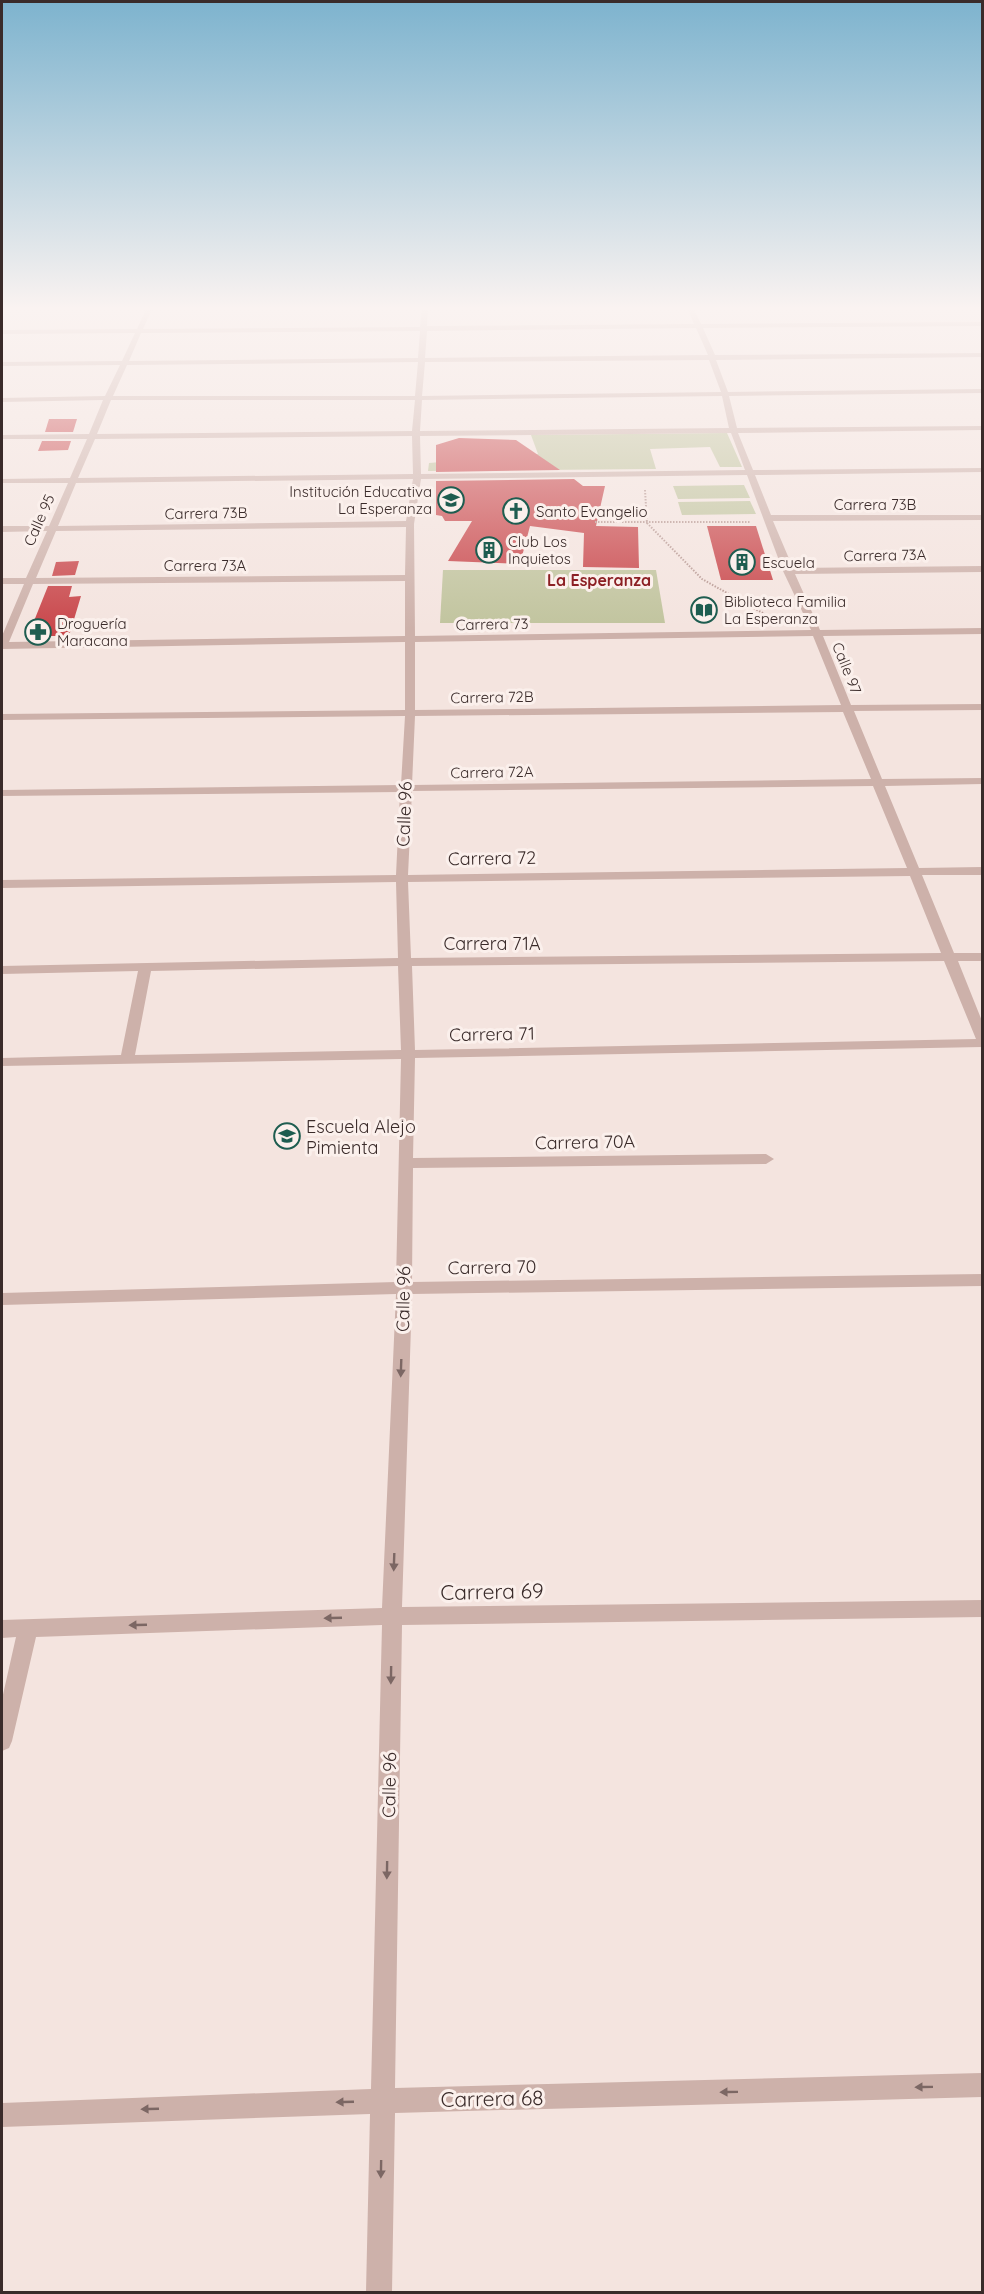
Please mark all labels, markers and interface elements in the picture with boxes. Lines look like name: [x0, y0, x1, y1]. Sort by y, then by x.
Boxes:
place label: Institución Educativa La Esperanza: [289, 482, 432, 518]
school or university icon: Institución Educativa La Esperanza: [436, 485, 466, 515]
street label: Calle 95: [19, 491, 59, 549]
street label: Carrera 73B: [834, 495, 917, 514]
church icon: Santo Evangelio: [501, 496, 531, 526]
place label: Santo Evangelio: [536, 502, 648, 521]
street label: Carrera 73B: [164, 503, 248, 523]
place label: Club Los Inquietos: [508, 532, 571, 568]
building icon: Club Los Inquietos: [474, 535, 504, 565]
street label: Carrera 73A: [844, 545, 927, 565]
building icon: Escuela: [727, 547, 757, 577]
place label: Escuela: [762, 553, 815, 572]
street label: Carrera 73A: [164, 556, 247, 575]
district label: La Esperanza: [547, 570, 651, 590]
place label: Biblioteca Familia La Esperanza: [724, 592, 846, 628]
library icon: Biblioteca Familia La Esperanza: [689, 595, 719, 625]
place label: Droguería Maracana: [57, 614, 128, 650]
street label: Carrera 73: [455, 614, 529, 634]
pharmacy icon: Droguería Maracana: [23, 617, 53, 647]
street label: Calle 97: [828, 639, 866, 697]
street label: Carrera 72B: [450, 687, 534, 707]
street label: Carrera 72A: [450, 762, 534, 782]
street label: Calle 96: [391, 781, 417, 847]
street label: Carrera 72: [448, 846, 536, 870]
street label: Carrera 71A: [443, 932, 541, 955]
street label: Carrera 71: [449, 1022, 535, 1046]
place label: Escuela Alejo Pimienta: [306, 1115, 416, 1159]
school or university icon: Escuela Alejo Pimienta: [272, 1121, 302, 1151]
street label: Carrera 70A: [535, 1130, 636, 1154]
street label: Carrera 70: [447, 1255, 537, 1279]
street label: Calle 96: [391, 1266, 415, 1332]
one-way arrow: [397, 1358, 406, 1377]
one-way arrow: [389, 1553, 398, 1572]
street label: Carrera 69: [440, 1577, 544, 1605]
one-way arrow: [324, 1613, 343, 1623]
one-way arrow: [129, 1620, 148, 1629]
one-way arrow: [386, 1665, 395, 1684]
street label: Calle 96: [377, 1752, 401, 1818]
one-way arrow: [382, 1860, 392, 1879]
one-way arrow: [915, 2082, 934, 2091]
street label: Carrera 68: [440, 2084, 544, 2112]
one-way arrow: [720, 2087, 739, 2096]
one-way arrow: [336, 2097, 355, 2106]
one-way arrow: [141, 2105, 160, 2114]
one-way arrow: [376, 2160, 386, 2179]

